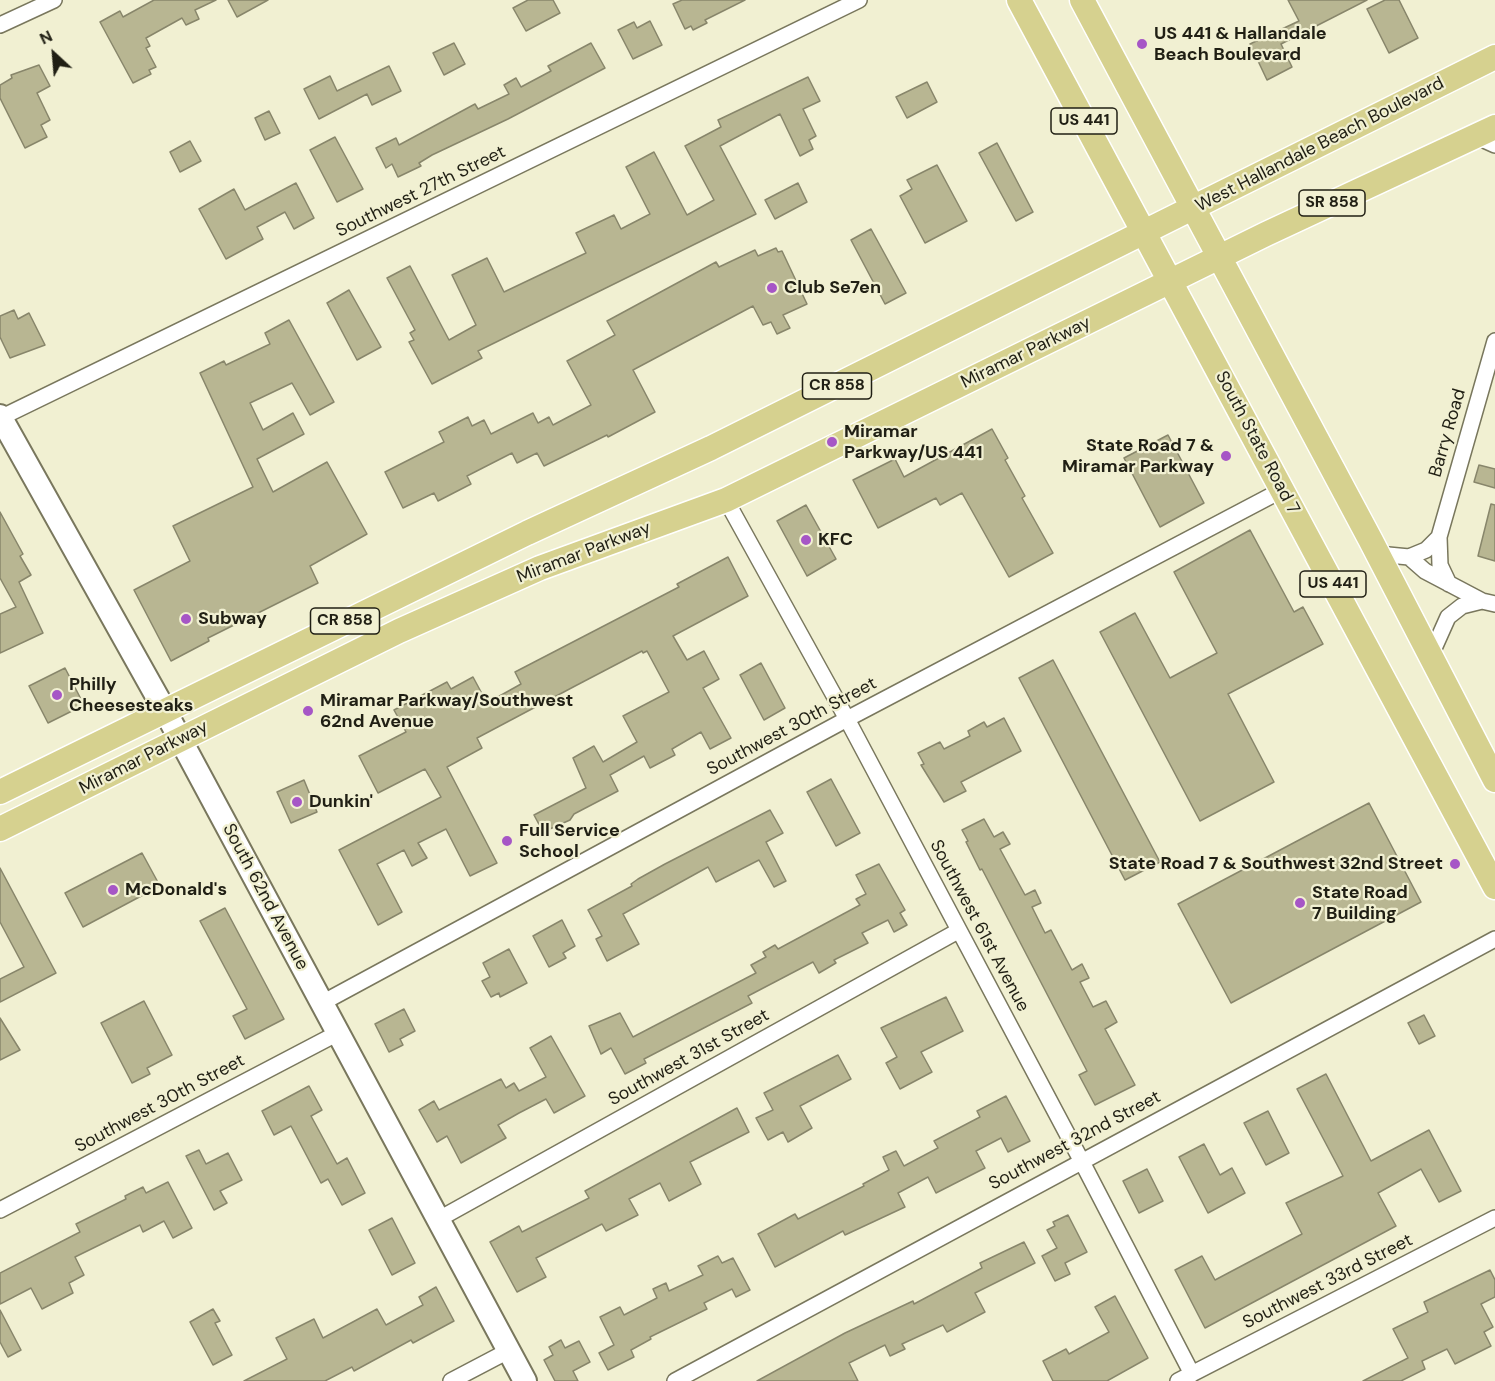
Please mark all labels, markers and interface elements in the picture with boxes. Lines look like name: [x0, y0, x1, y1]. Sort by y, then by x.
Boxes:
place label: US 441 & Hallandale Beach Boulevard: [1154, 23, 1327, 66]
north arrow: [24, 24, 84, 84]
text: N: [36, 25, 56, 49]
marker: US 441 & Hallandale Beach Boulevard: [1135, 37, 1149, 51]
street label: West Hallandale Beach Boulevard: [1192, 73, 1448, 217]
road number: US 441: [1051, 108, 1117, 134]
street label: Southwest 27th Street: [333, 142, 509, 242]
road number: SR 858: [1299, 190, 1365, 216]
place label: Club Se7en: [784, 277, 881, 299]
marker: Club Se7en: [765, 281, 779, 295]
street label: Miramar Parkway: [958, 312, 1094, 394]
street label: South State Road 7: [1210, 368, 1304, 518]
road number: CR 858: [802, 373, 872, 399]
street label: Barry Road: [1425, 386, 1471, 480]
place label: Miramar Parkway/US 441: [844, 421, 983, 464]
marker: Miramar Parkway/US 441: [825, 435, 839, 449]
place label: State Road 7 & Miramar Parkway: [1062, 435, 1214, 478]
marker: State Road 7 & Miramar Parkway: [1219, 449, 1233, 463]
street label: Miramar Parkway: [514, 518, 654, 588]
place label: KFC: [818, 529, 853, 551]
marker: KFC: [799, 533, 813, 547]
road number: US 441: [1300, 571, 1366, 597]
place label: Subway: [198, 608, 267, 630]
road number: CR 858: [310, 608, 380, 634]
marker: Subway: [179, 612, 193, 626]
street label: Southwest 30th Street: [703, 673, 881, 781]
place label: Philly Cheesesteaks: [69, 674, 193, 716]
marker: Philly Cheesesteaks: [50, 688, 64, 702]
place label: Miramar Parkway/Southwest 62nd Avenue: [320, 690, 573, 732]
marker: Miramar Parkway/Southwest 62nd Avenue: [301, 704, 315, 718]
street label: Miramar Parkway: [76, 716, 212, 800]
place label: Dunkin': [309, 791, 373, 813]
marker: Dunkin': [290, 795, 304, 809]
street label: South 62nd Avenue: [217, 820, 313, 974]
place label: Full Service School: [519, 820, 620, 862]
marker: Full Service School: [500, 834, 514, 848]
street label: Southwest 61st Avenue: [925, 836, 1033, 1016]
place label: State Road 7 & Southwest 32nd Street: [1109, 853, 1443, 875]
marker: State Road 7 & Southwest 32nd Street: [1448, 857, 1462, 871]
place label: McDonald's: [125, 879, 227, 901]
place label: State Road 7 Building: [1312, 882, 1408, 924]
marker: McDonald's: [106, 883, 120, 897]
marker: State Road 7 Building: [1293, 896, 1307, 910]
street label: Southwest 31st Street: [605, 1005, 773, 1111]
street label: Southwest 30th Street: [71, 1050, 249, 1158]
street label: Southwest 32nd Street: [985, 1087, 1165, 1195]
street label: Southwest 33rd Street: [1240, 1230, 1416, 1334]

